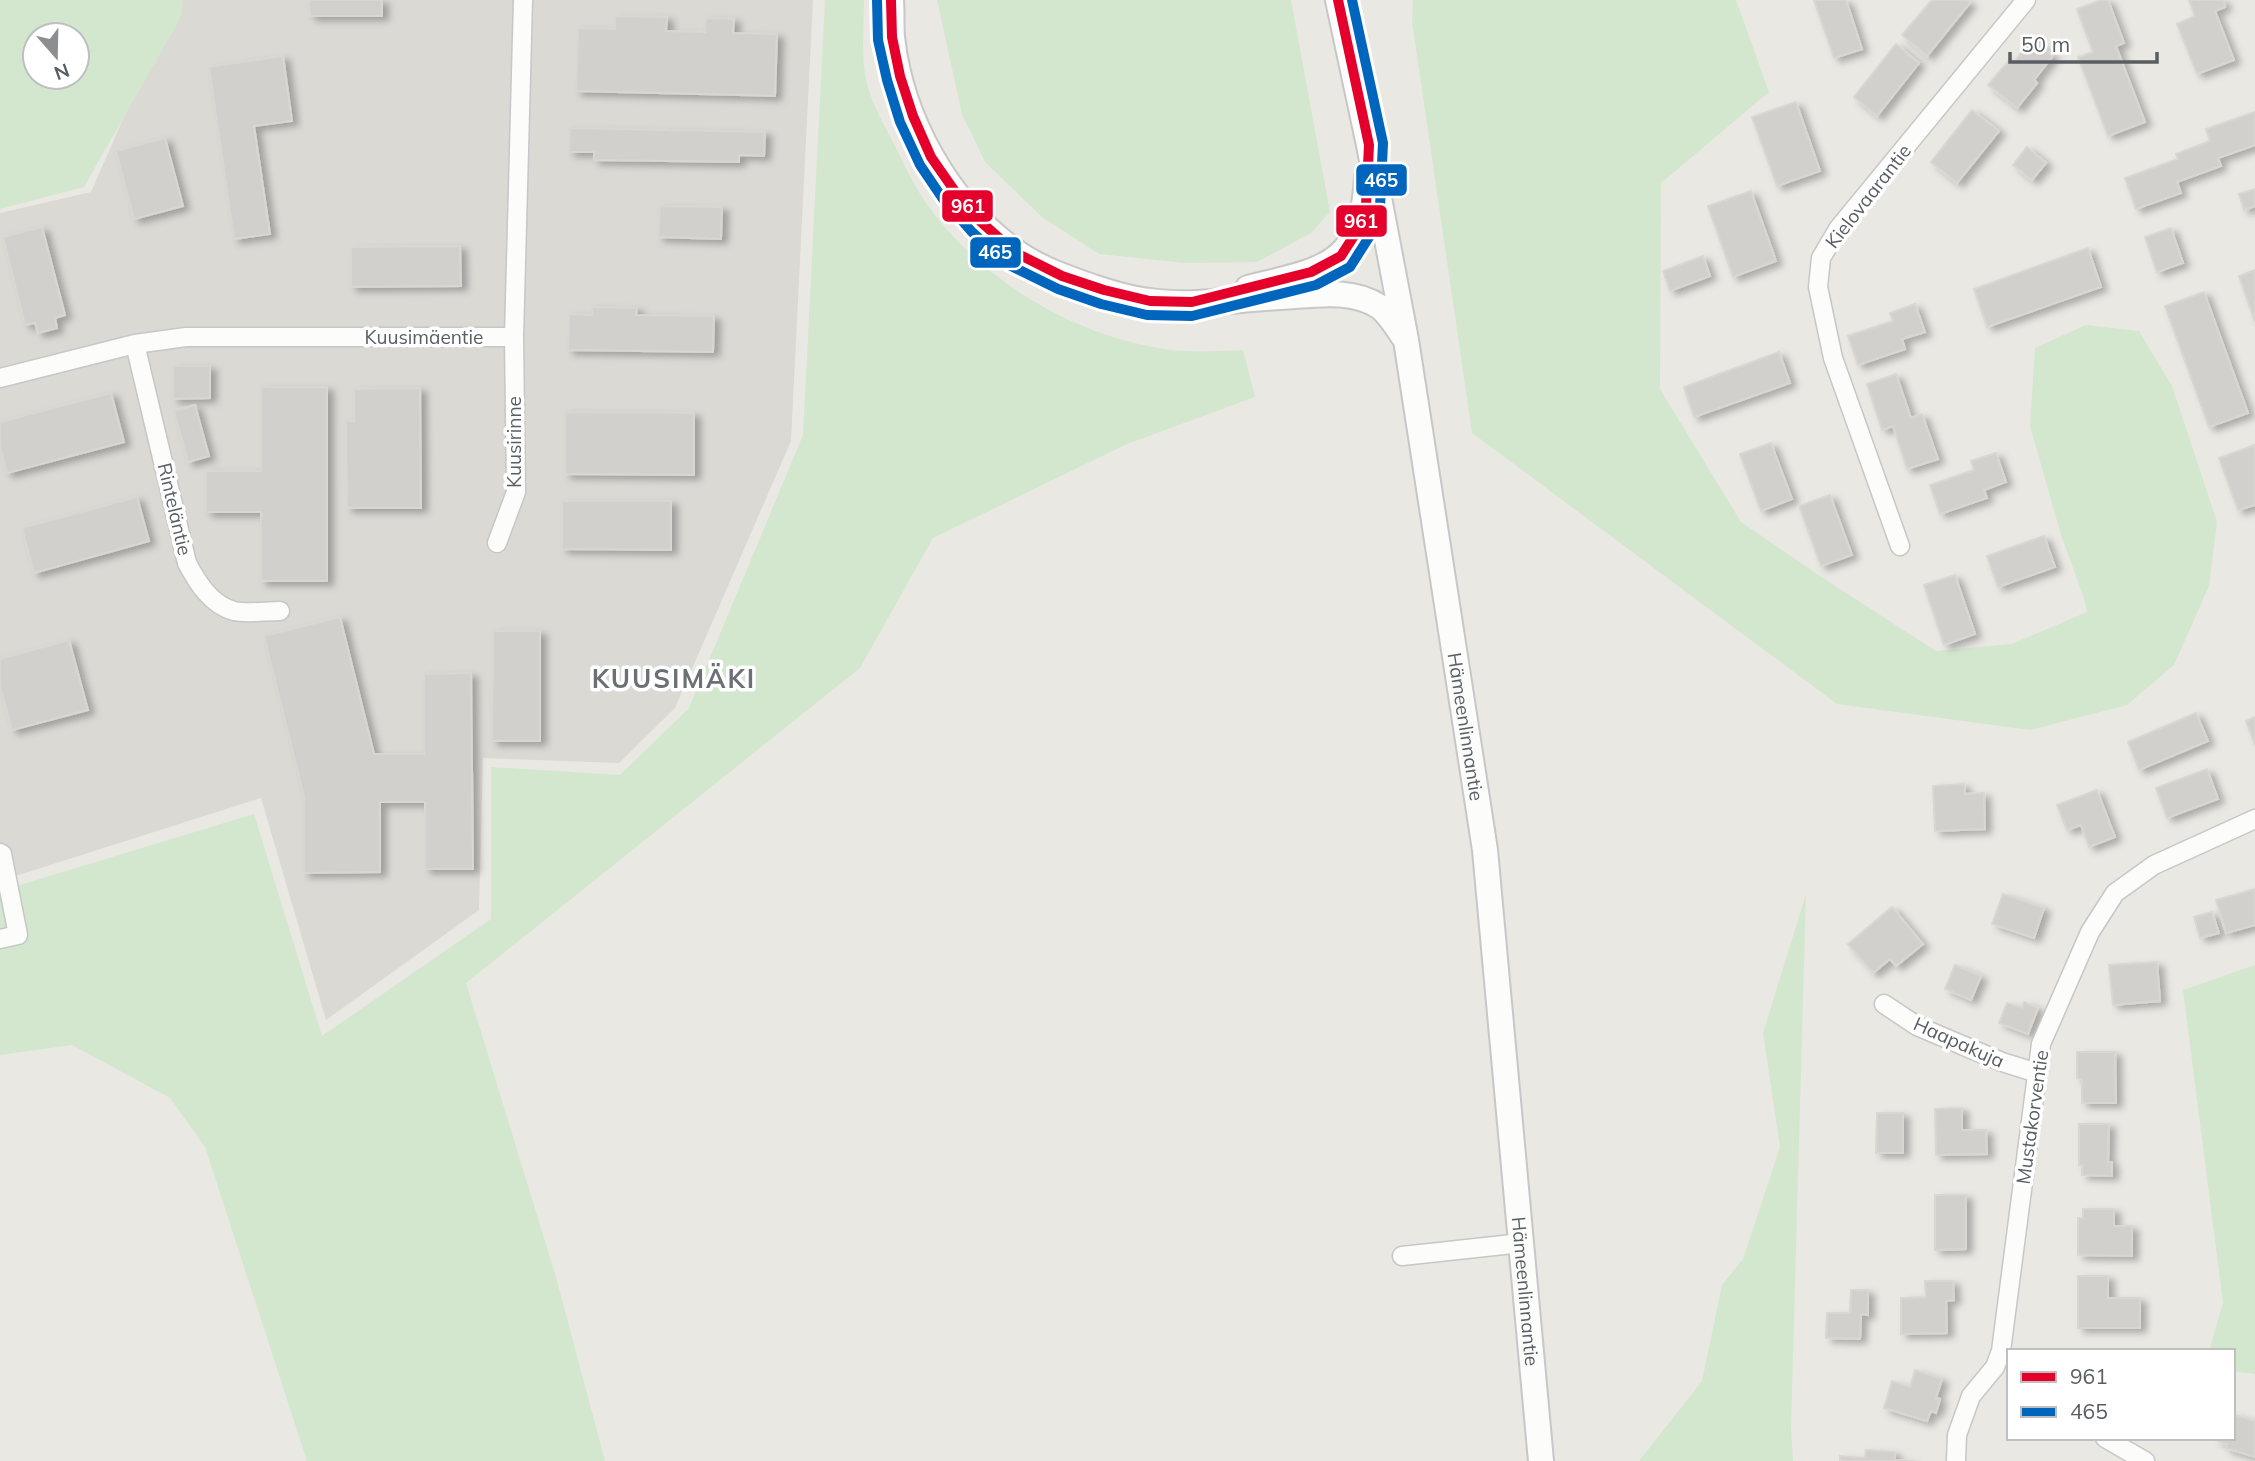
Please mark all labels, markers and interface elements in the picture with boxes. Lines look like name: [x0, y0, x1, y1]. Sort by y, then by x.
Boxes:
north arrow: [21, 21, 91, 91]
scale bar: [2010, 21, 2157, 65]
text: 50 m: [2021, 31, 2070, 57]
text: N: [51, 58, 73, 86]
street label: Kielovaarantie: [1820, 139, 1916, 253]
line badge: 465: [1355, 163, 1408, 197]
text: 465: [1364, 168, 1398, 192]
line badge: 961: [941, 189, 994, 223]
text: 961: [951, 194, 985, 218]
line badge: 961: [1335, 204, 1388, 238]
text: 961: [1344, 209, 1378, 233]
line badge: 465: [969, 236, 1022, 269]
text: 465: [978, 240, 1012, 264]
street label: Kuusimäentie: [365, 325, 483, 349]
street label: Kuusirinne: [502, 396, 526, 488]
street label: Rinteläntie: [153, 460, 197, 558]
street label: Hämeenlinnantie: [1443, 651, 1489, 803]
district label: KUUSIMÄKI: [592, 662, 756, 695]
street label: Haapakuja: [1910, 1011, 2008, 1073]
street label: Mustakorventie: [2011, 1048, 2053, 1186]
street label: Hämeenlinnantie: [1507, 1216, 1544, 1367]
legend: [2007, 1349, 2234, 1440]
text: 961: [2070, 1363, 2108, 1389]
text: 465: [2070, 1398, 2108, 1424]

